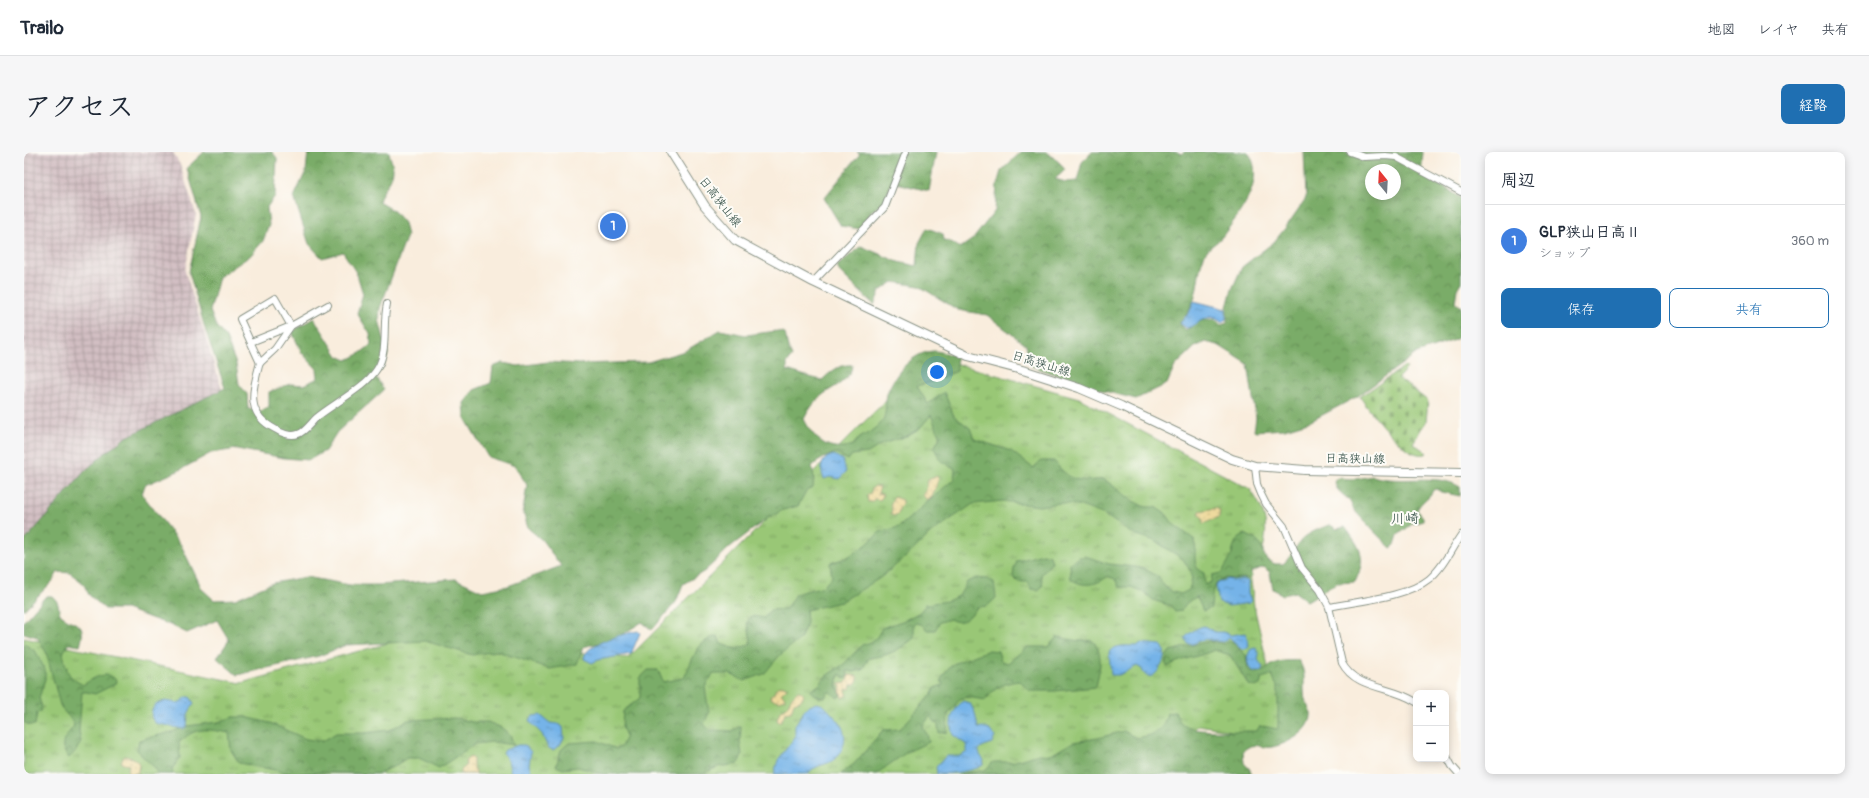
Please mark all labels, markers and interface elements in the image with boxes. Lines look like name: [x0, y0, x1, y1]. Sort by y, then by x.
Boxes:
text: Trailo: [20, 16, 64, 40]
text: 地図: [1708, 21, 1736, 38]
text: レイヤ: [1758, 21, 1799, 38]
text: 共有: [1821, 21, 1849, 38]
button: 経路: [1781, 84, 1845, 124]
text: アクセス: [24, 90, 134, 125]
north arrow: [1365, 164, 1401, 200]
text: 周辺: [1501, 170, 1535, 191]
street label: 日高狭山線: [696, 174, 744, 230]
pin: 1: [600, 211, 626, 241]
text: GLP狭山日高Ⅱ: [1539, 223, 1641, 242]
text: 1: [1511, 233, 1517, 249]
text: 360 m: [1791, 233, 1829, 249]
text: ショップ: [1539, 245, 1590, 261]
button: 保存: [1501, 288, 1661, 328]
button: 共有: [1669, 288, 1829, 328]
street label: 日高狭山線: [1010, 348, 1072, 380]
your location: [927, 362, 947, 382]
street label: 日高狭山線: [1325, 451, 1385, 467]
district label: 川崎: [1391, 510, 1419, 527]
map controls: [1413, 690, 1449, 762]
button: +: [1413, 690, 1449, 726]
button: −: [1413, 726, 1449, 762]

